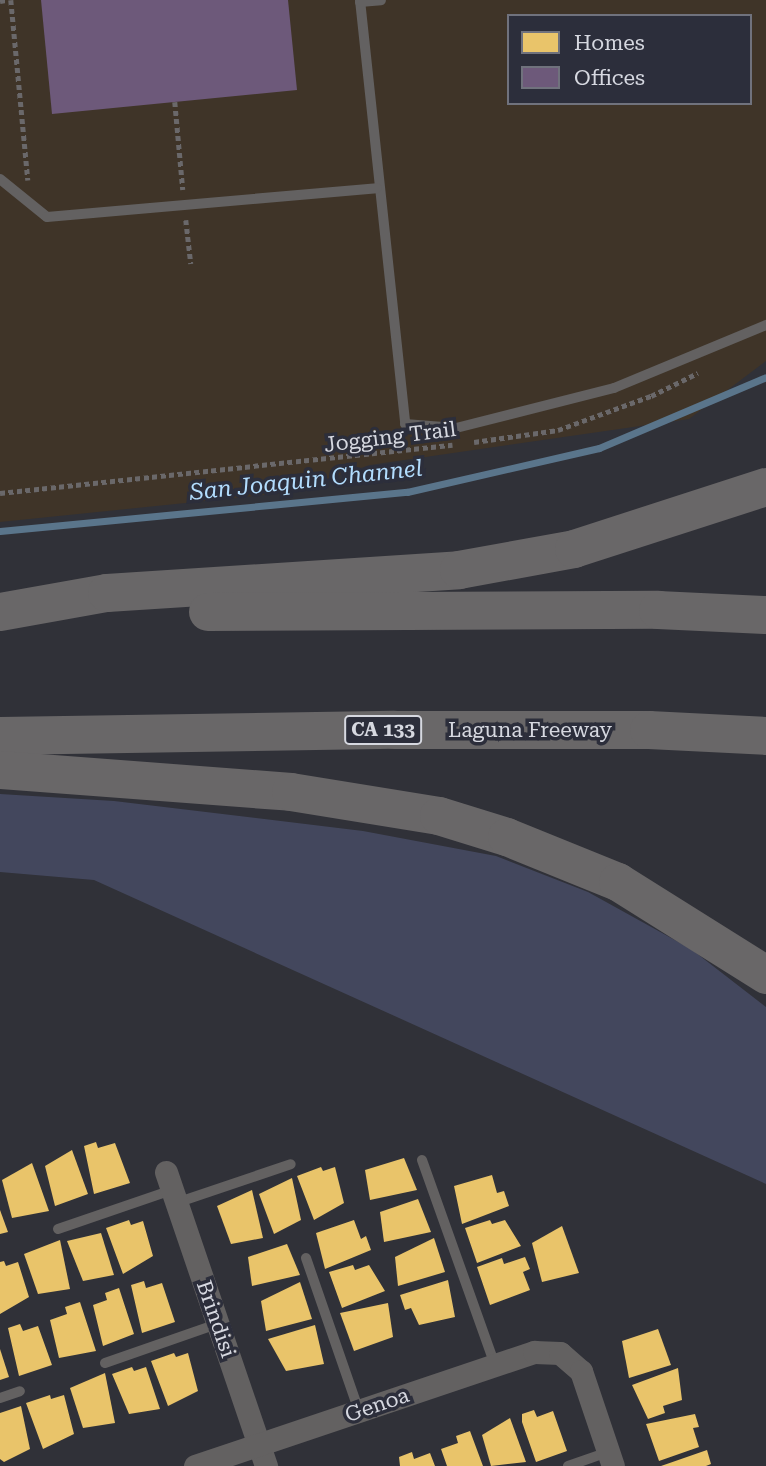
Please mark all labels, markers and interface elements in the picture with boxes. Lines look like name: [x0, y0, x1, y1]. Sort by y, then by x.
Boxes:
legend: [507, 14, 752, 105]
text: Homes: [574, 31, 645, 55]
text: Offices: [574, 66, 645, 90]
street label: Jogging Trail: [323, 416, 457, 458]
water label: San Joaquin Channel: [188, 455, 424, 507]
road number: CA 133: [343, 715, 423, 746]
street label: Laguna Freeway: [448, 717, 612, 743]
street label: Brindisi: [191, 1277, 241, 1361]
street label: Genoa: [342, 1382, 412, 1428]

